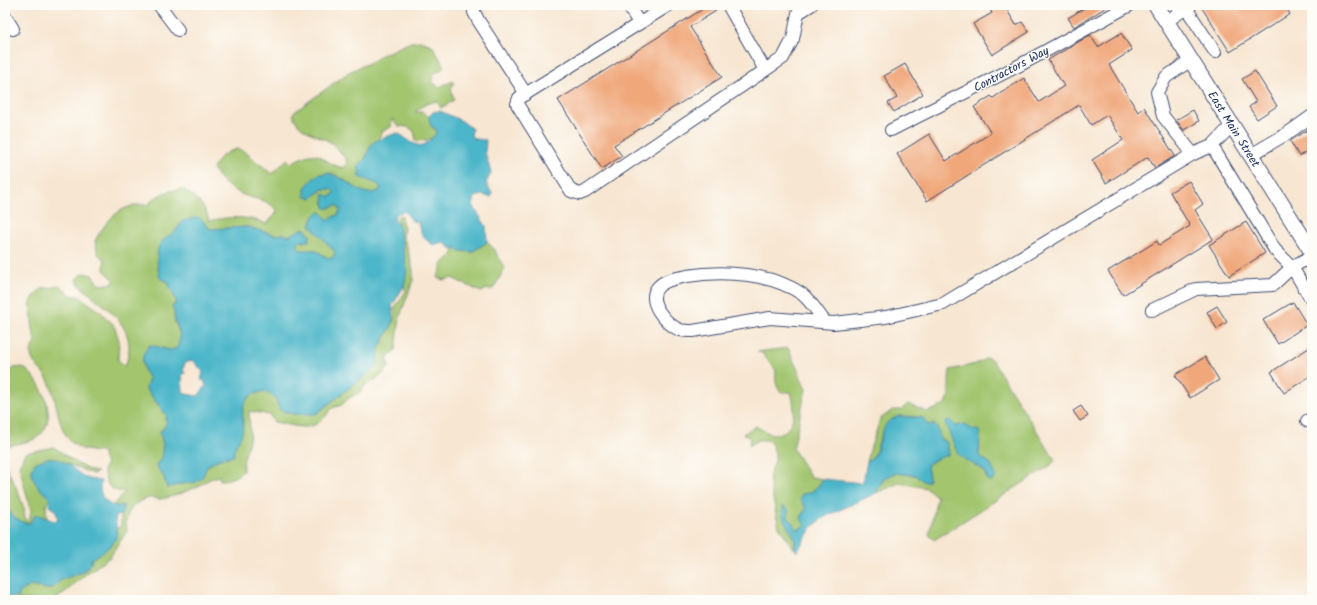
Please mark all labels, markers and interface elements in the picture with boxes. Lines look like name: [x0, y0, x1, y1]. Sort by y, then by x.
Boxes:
street label: Contractors Way: [970, 41, 1053, 97]
street label: East Main Street: [1203, 87, 1265, 171]

